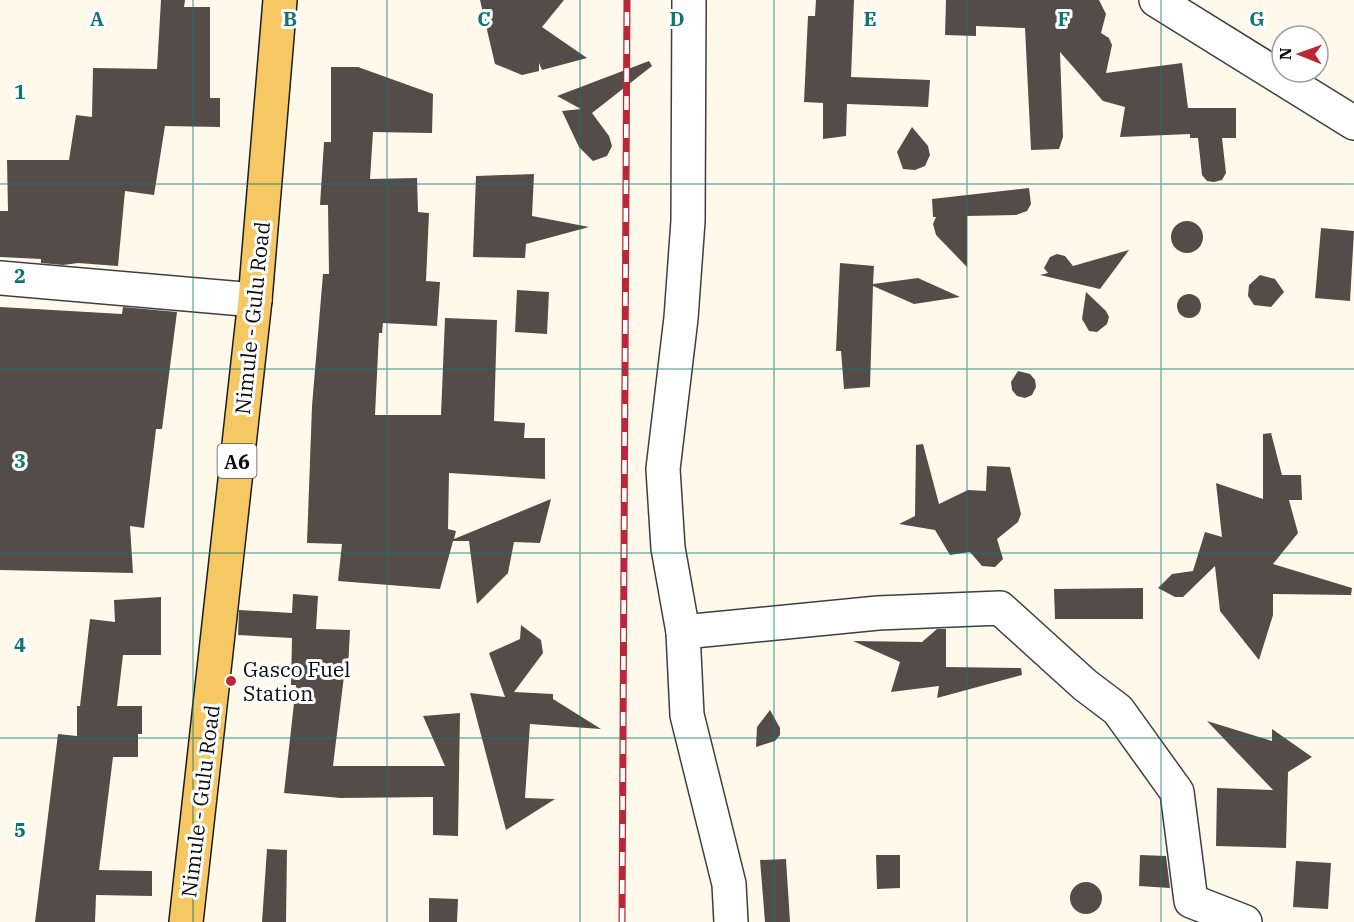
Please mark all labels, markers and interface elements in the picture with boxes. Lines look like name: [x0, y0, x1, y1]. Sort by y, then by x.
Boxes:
text: A: [90, 5, 104, 32]
text: B: [283, 5, 297, 32]
text: C: [477, 5, 491, 32]
text: D: [669, 5, 685, 32]
text: E: [863, 5, 877, 32]
text: F: [1058, 5, 1070, 32]
text: G: [1249, 5, 1265, 32]
north arrow: [1270, 24, 1330, 84]
text: N: [1275, 47, 1295, 60]
text: 1: [14, 78, 26, 105]
street label: Nimule - Gulu Road: [228, 220, 276, 416]
text: 2: [14, 262, 26, 289]
road number: A6: [218, 444, 256, 478]
text: 3: [14, 447, 26, 474]
text: 4: [14, 631, 26, 658]
place label: Gasco Fuel Station: [243, 655, 351, 707]
marker: Gasco Fuel Station: [224, 674, 238, 688]
street label: Nimule - Gulu Road: [174, 703, 226, 899]
text: 5: [14, 816, 26, 843]

